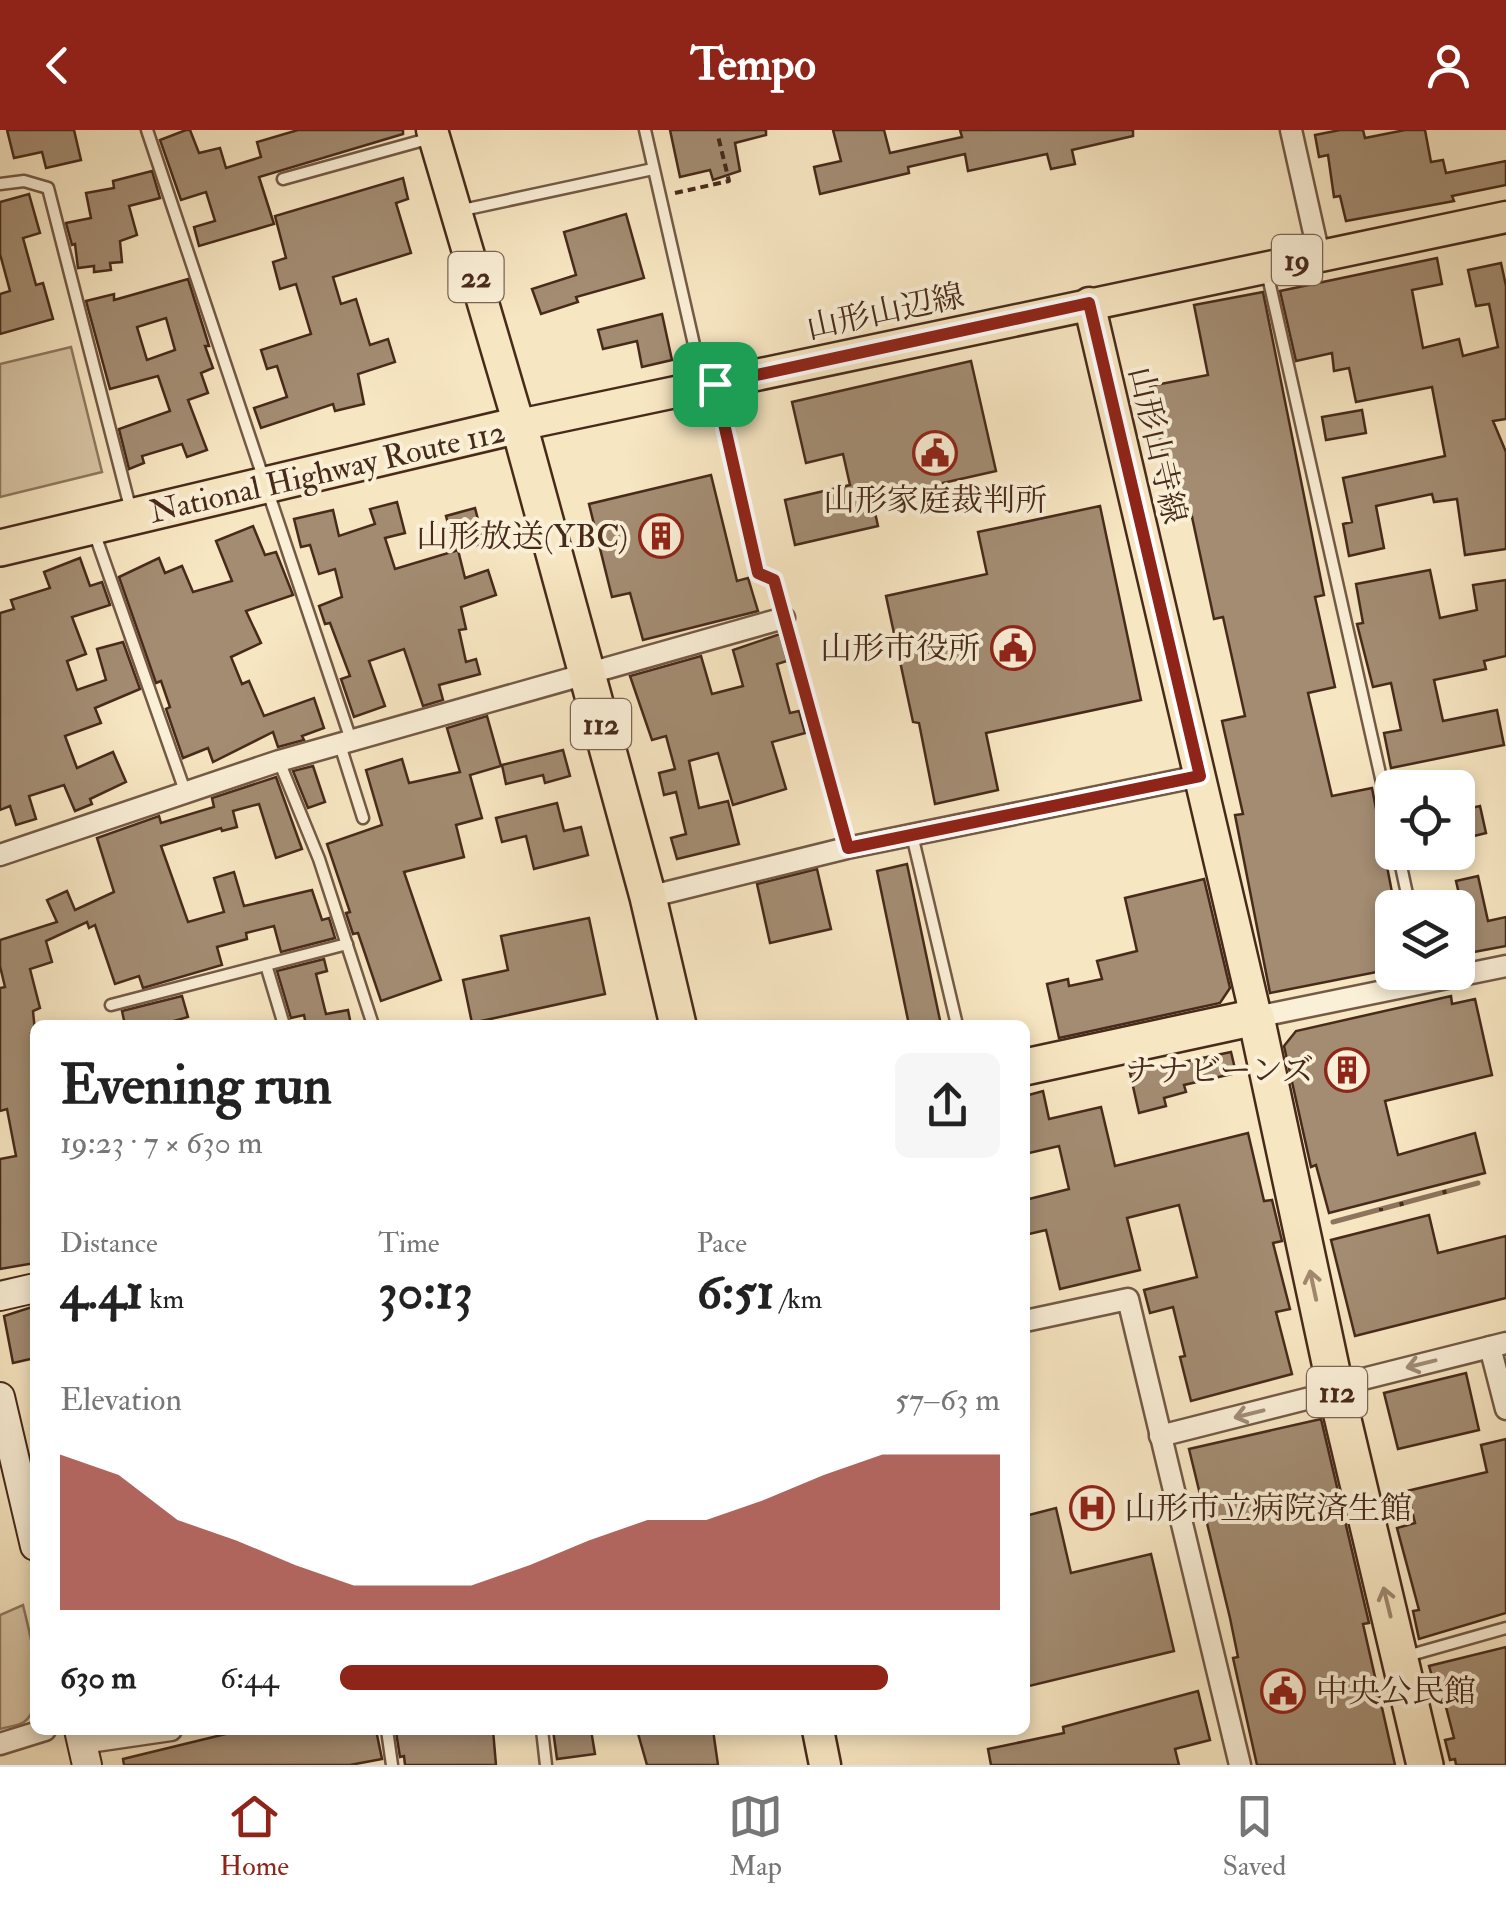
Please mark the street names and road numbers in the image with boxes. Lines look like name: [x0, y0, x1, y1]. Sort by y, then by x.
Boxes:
road number: 19: [1272, 235, 1322, 285]
road number: 22: [448, 252, 504, 302]
street label: 山形山辺線: [803, 276, 968, 348]
street label: 山形山寺線: [1120, 363, 1195, 528]
street label: National Highway Route 112: [145, 412, 509, 532]
road number: 112: [571, 699, 631, 749]
road number: 112: [1307, 1367, 1367, 1417]

